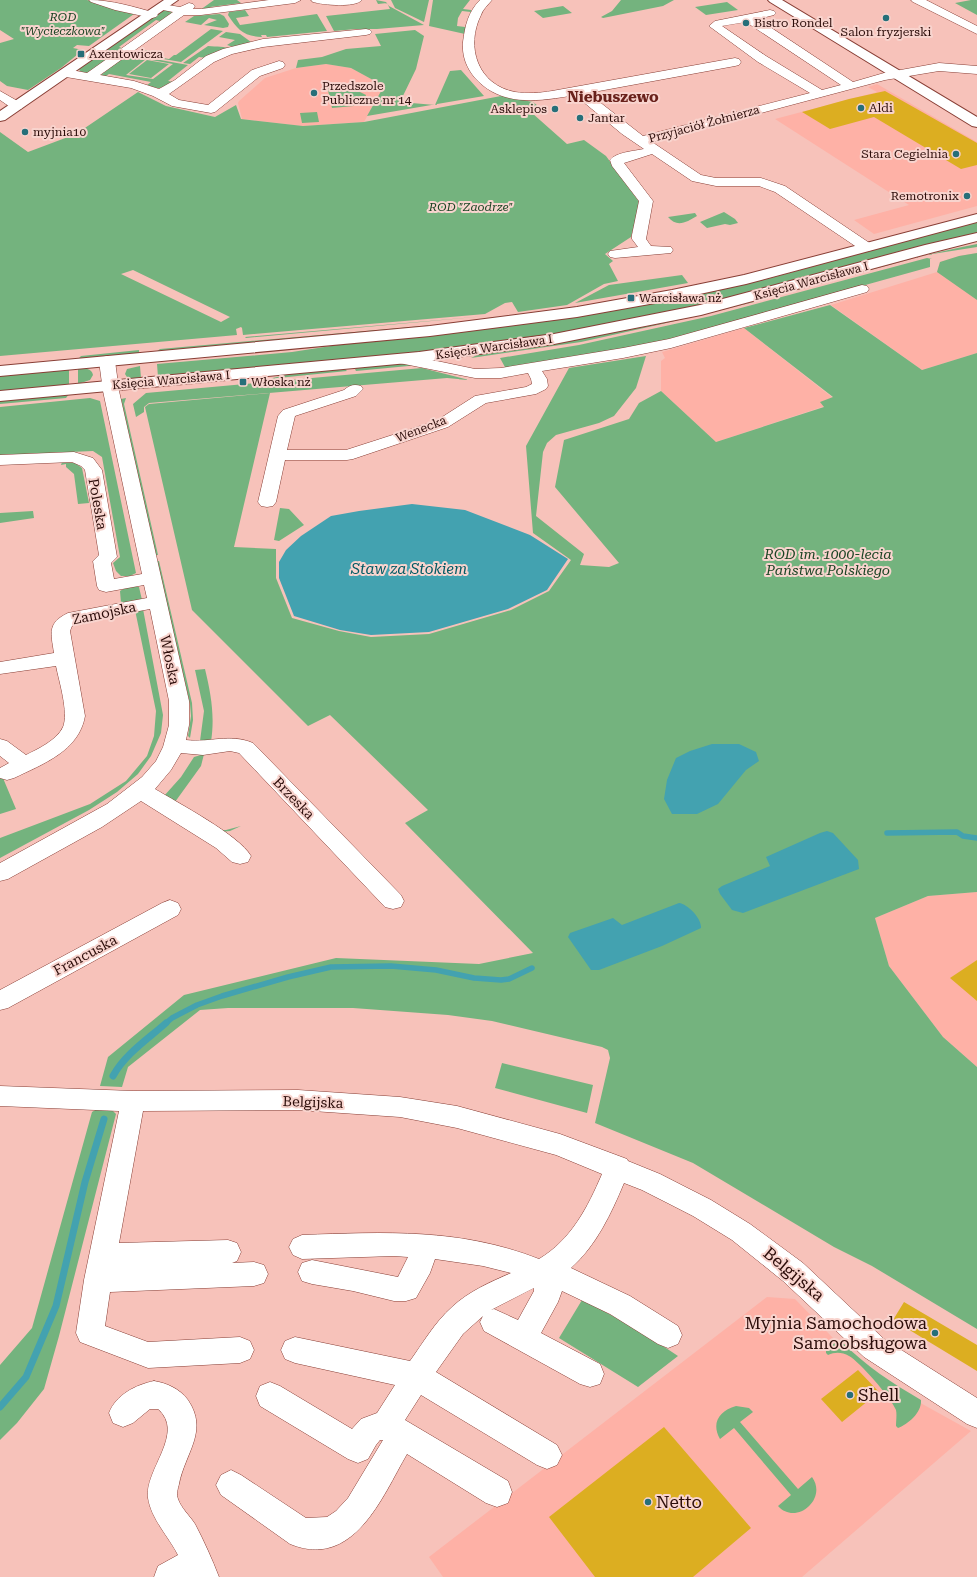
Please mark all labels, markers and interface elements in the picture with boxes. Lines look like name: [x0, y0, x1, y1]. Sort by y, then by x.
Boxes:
park label: ROD "Wycieczkowa": [21, 10, 105, 38]
marker: Salon fryzjerski: [881, 13, 891, 23]
place label: Bistro Rondel: [754, 16, 833, 30]
marker: Bistro Rondel: [741, 18, 751, 28]
place label: Salon fryzjerski: [841, 25, 932, 39]
place label: Axentowicza: [89, 47, 163, 61]
marker: Axentowicza: [76, 49, 86, 59]
place label: Przedszole Publiczne nr 14: [322, 79, 412, 107]
marker: Przedszole Publiczne nr 14: [309, 88, 319, 98]
district label: Niebuszewo: [567, 88, 659, 106]
place label: Aldi: [869, 101, 893, 115]
place label: Asklepios: [490, 102, 547, 116]
street label: Przyjaciół Żołnierza: [647, 102, 762, 146]
marker: Aldi: [856, 103, 866, 113]
marker: Asklepios: [550, 104, 560, 114]
place label: Jantar: [588, 111, 625, 125]
marker: Jantar: [575, 113, 585, 123]
place label: myjnia10: [33, 125, 87, 139]
marker: myjnia10: [20, 127, 30, 137]
place label: Stara Cegielnia: [861, 147, 948, 161]
marker: Stara Cegielnia: [951, 149, 961, 159]
place label: Remotronix: [891, 189, 959, 203]
marker: Remotronix: [962, 191, 972, 201]
park label: ROD "Zaodrze": [428, 200, 513, 214]
street label: Księcia Warcisława I: [752, 259, 870, 303]
place label: Warcisława nż: [639, 291, 721, 305]
marker: Warcisława nż: [626, 293, 636, 303]
street label: Księcia Warcisława I: [434, 332, 554, 362]
street label: Księcia Warcisława I: [112, 368, 230, 392]
place label: Włoska nż: [251, 375, 311, 389]
marker: Włoska nż: [238, 377, 248, 387]
street label: Wenecka: [394, 413, 449, 445]
street label: Poleska: [86, 477, 110, 531]
park label: ROD im. 1000-lecia Państwa Polskiego: [763, 546, 892, 578]
water label: Staw za Stokiem: [350, 560, 467, 578]
street label: Zamojska: [71, 598, 138, 628]
street label: Włoska: [157, 634, 183, 687]
street label: Brzeska: [270, 774, 318, 823]
street label: Francuska: [50, 931, 120, 978]
street label: Belgijska: [282, 1093, 344, 1111]
street label: Belgijska: [759, 1243, 829, 1305]
place label: Myjnia Samochodowa Samoobsługowa: [745, 1313, 927, 1353]
marker: Myjnia Samochodowa Samoobsługowa: [930, 1328, 940, 1338]
place label: Shell: [858, 1385, 899, 1405]
marker: Shell: [845, 1390, 855, 1400]
place label: Netto: [656, 1492, 702, 1512]
marker: Netto: [643, 1497, 653, 1507]

